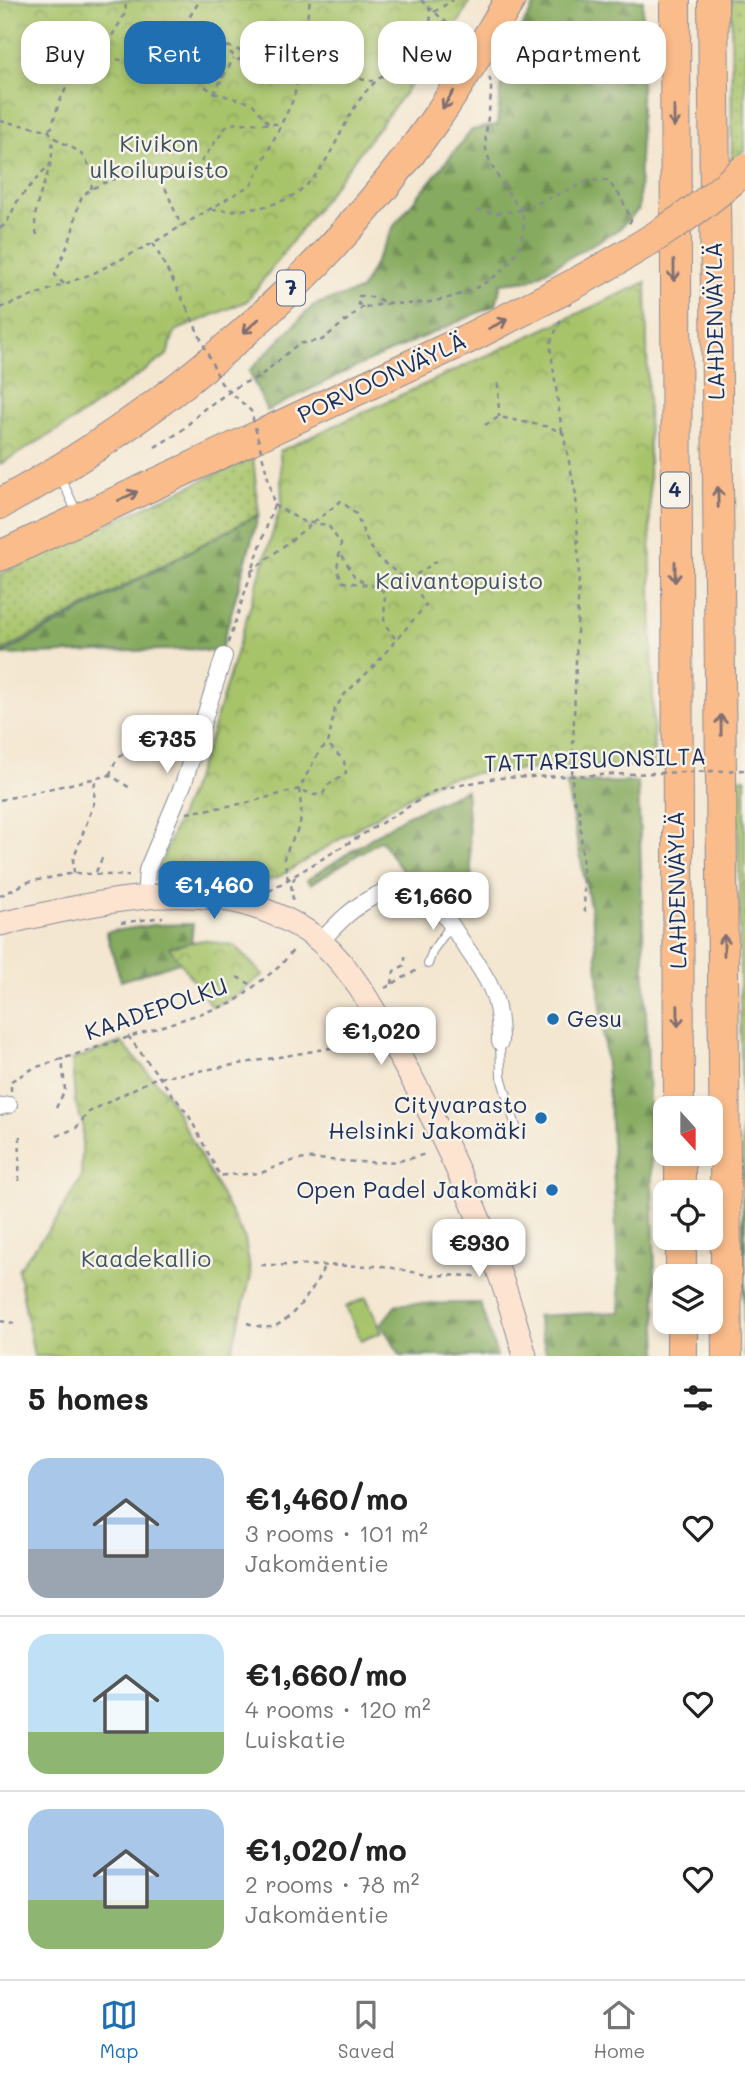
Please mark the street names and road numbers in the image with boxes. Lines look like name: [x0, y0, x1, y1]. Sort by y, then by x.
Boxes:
street label: LAHDENVÄYLÄ: [698, 242, 730, 400]
road number: 7: [277, 270, 305, 306]
street label: PORVOONVÄYLÄ: [292, 325, 471, 429]
road number: 4: [661, 472, 689, 508]
street label: TATTARISUONSILTA: [483, 740, 707, 778]
street label: LAHDENVÄYLÄ: [660, 811, 692, 969]
street label: KAADEPOLKU: [81, 970, 231, 1046]

